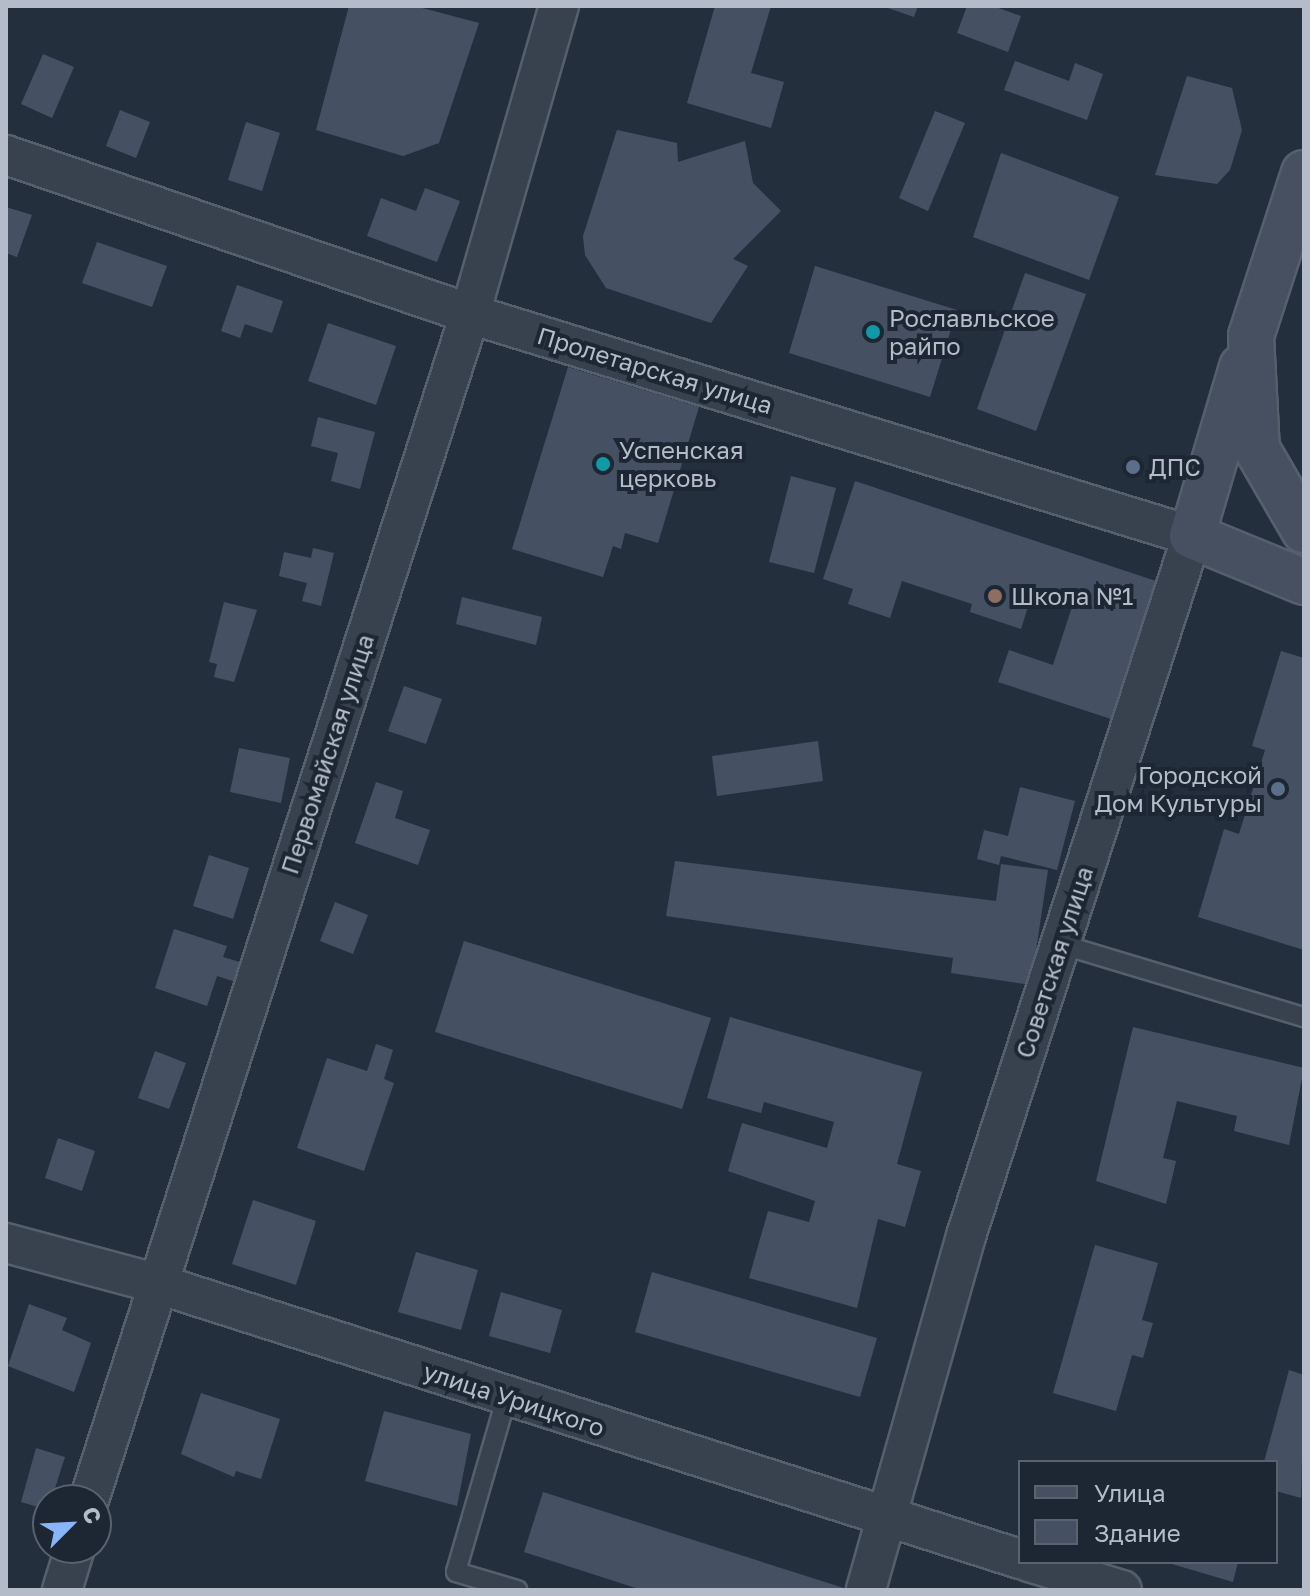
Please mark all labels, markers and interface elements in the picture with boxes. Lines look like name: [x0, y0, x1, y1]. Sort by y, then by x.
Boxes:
place label: Рославльское райпо: [889, 304, 1055, 360]
street label: Пролетарская улица: [534, 320, 776, 420]
marker: Рославльское райпо: [864, 323, 882, 341]
place label: Успенская церковь: [619, 436, 744, 492]
place label: ДПС: [1149, 453, 1201, 481]
marker: Успенская церковь: [594, 455, 612, 473]
marker: ДПС: [1124, 458, 1142, 476]
place label: Школа №1: [1011, 582, 1133, 610]
marker: Школа №1: [986, 587, 1004, 605]
street label: Первомайская улица: [275, 631, 379, 877]
place label: Городской Дом Культуры: [1095, 761, 1262, 817]
marker: Городской Дом Культуры: [1269, 780, 1287, 798]
street label: Советская улица: [1009, 863, 1099, 1061]
street label: улица Урицкого: [420, 1356, 608, 1442]
legend: [1018, 1460, 1278, 1564]
text: Улица: [1094, 1478, 1166, 1507]
north arrow: [32, 1484, 112, 1564]
text: С: [77, 1502, 108, 1527]
text: Здание: [1094, 1518, 1181, 1547]

